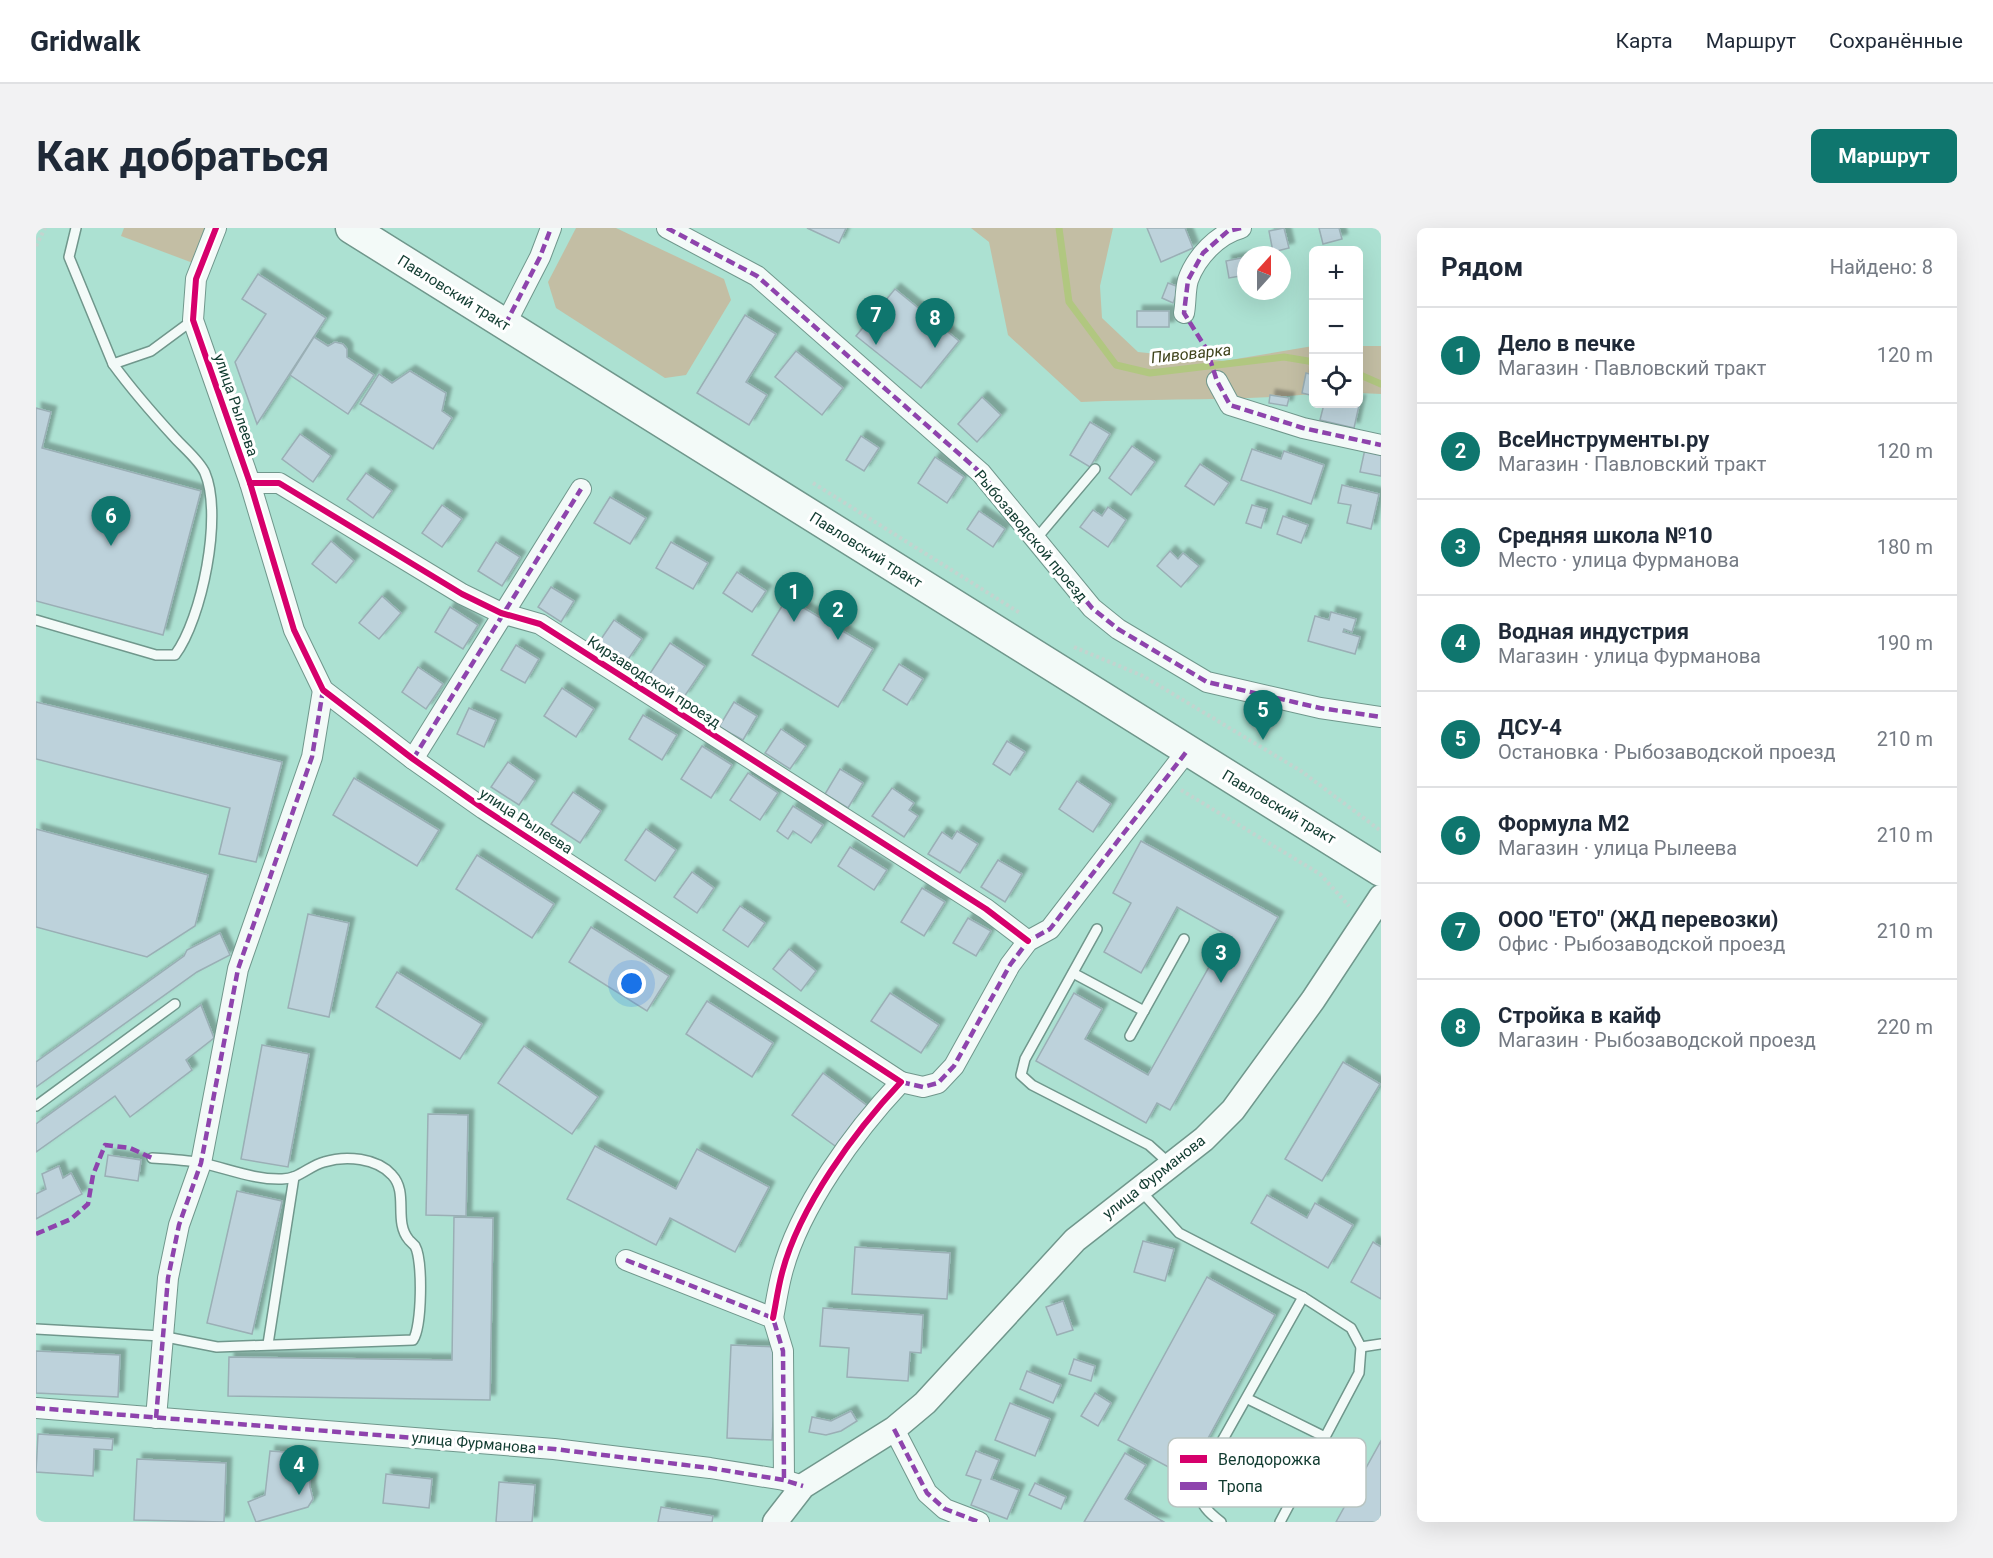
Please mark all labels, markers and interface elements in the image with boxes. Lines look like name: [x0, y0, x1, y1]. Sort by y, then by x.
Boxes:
text: Gridwalk: [30, 25, 140, 58]
text: Карта: [1616, 29, 1673, 53]
text: Маршрут: [1706, 29, 1796, 53]
text: Сохранённые: [1829, 29, 1963, 53]
button: Маршрут: [1811, 129, 1957, 183]
text: Как добраться: [36, 132, 330, 181]
north arrow: [1237, 246, 1291, 300]
map controls: [1309, 246, 1363, 408]
button: +: [1309, 246, 1363, 300]
street label: Павловский тракт: [394, 251, 514, 335]
text: Рядом: [1441, 252, 1523, 282]
text: Найдено: 8: [1830, 255, 1933, 279]
pin: 7: [856, 296, 896, 345]
pin: 8: [916, 298, 954, 348]
button: −: [1309, 300, 1363, 354]
text: Дело в печке: [1498, 331, 1635, 356]
water label: Пивоварка: [1150, 340, 1232, 367]
text: 1: [1455, 343, 1466, 367]
text: 120 m: [1877, 343, 1933, 367]
street label: улица Рылеева: [210, 351, 262, 459]
button: locate: [1309, 354, 1363, 408]
text: Магазин · Павловский тракт: [1498, 356, 1766, 380]
text: ВсеИнструменты.ру: [1498, 427, 1709, 452]
text: 2: [1455, 439, 1466, 463]
text: 120 m: [1877, 439, 1933, 463]
text: Магазин · Павловский тракт: [1498, 452, 1766, 476]
street label: Рыбозаводской проезд: [971, 466, 1091, 606]
pin: 6: [92, 496, 130, 546]
street label: Павловский тракт: [806, 508, 926, 592]
text: Средняя школа №10: [1498, 523, 1713, 548]
text: 3: [1455, 535, 1466, 559]
text: 180 m: [1877, 535, 1933, 559]
text: Место · улица Фурманова: [1498, 548, 1739, 572]
pin: 1: [774, 572, 813, 622]
pin: 2: [818, 590, 858, 640]
text: Водная индустрия: [1498, 619, 1689, 644]
text: 4: [1455, 631, 1466, 655]
text: 190 m: [1877, 631, 1933, 655]
street label: Кирзаводской проезд: [584, 632, 724, 732]
text: Магазин · улица Фурманова: [1498, 644, 1761, 668]
pin: 5: [1244, 690, 1282, 740]
text: ДСУ-4: [1498, 715, 1562, 740]
text: 5: [1455, 727, 1466, 751]
text: 210 m: [1877, 727, 1933, 751]
text: Остановка · Рыбозаводской проезд: [1498, 740, 1836, 764]
street label: Павловский тракт: [1219, 766, 1339, 848]
street label: улица Рылеева: [476, 784, 576, 858]
text: Формула М2: [1498, 811, 1630, 836]
text: 6: [1455, 823, 1466, 847]
text: 210 m: [1877, 823, 1933, 847]
text: Магазин · улица Рылеева: [1498, 836, 1737, 860]
text: ООО "ЕТО" (ЖД перевозки): [1498, 907, 1779, 932]
text: 7: [1455, 919, 1466, 943]
text: 210 m: [1877, 919, 1933, 943]
text: Офис · Рыбозаводской проезд: [1498, 932, 1785, 956]
pin: 3: [1202, 934, 1240, 983]
your location: [617, 969, 646, 998]
text: Стройка в кайф: [1498, 1003, 1661, 1028]
text: 8: [1455, 1015, 1466, 1039]
text: 220 m: [1877, 1015, 1933, 1039]
text: Магазин · Рыбозаводской проезд: [1498, 1028, 1816, 1052]
street label: улица Фурманова: [1099, 1131, 1209, 1223]
street label: улица Фурманова: [411, 1429, 537, 1457]
legend: [1168, 1438, 1366, 1507]
pin: 4: [280, 1446, 318, 1495]
text: Велодорожка: [1218, 1450, 1321, 1469]
text: Тропа: [1218, 1477, 1263, 1496]

